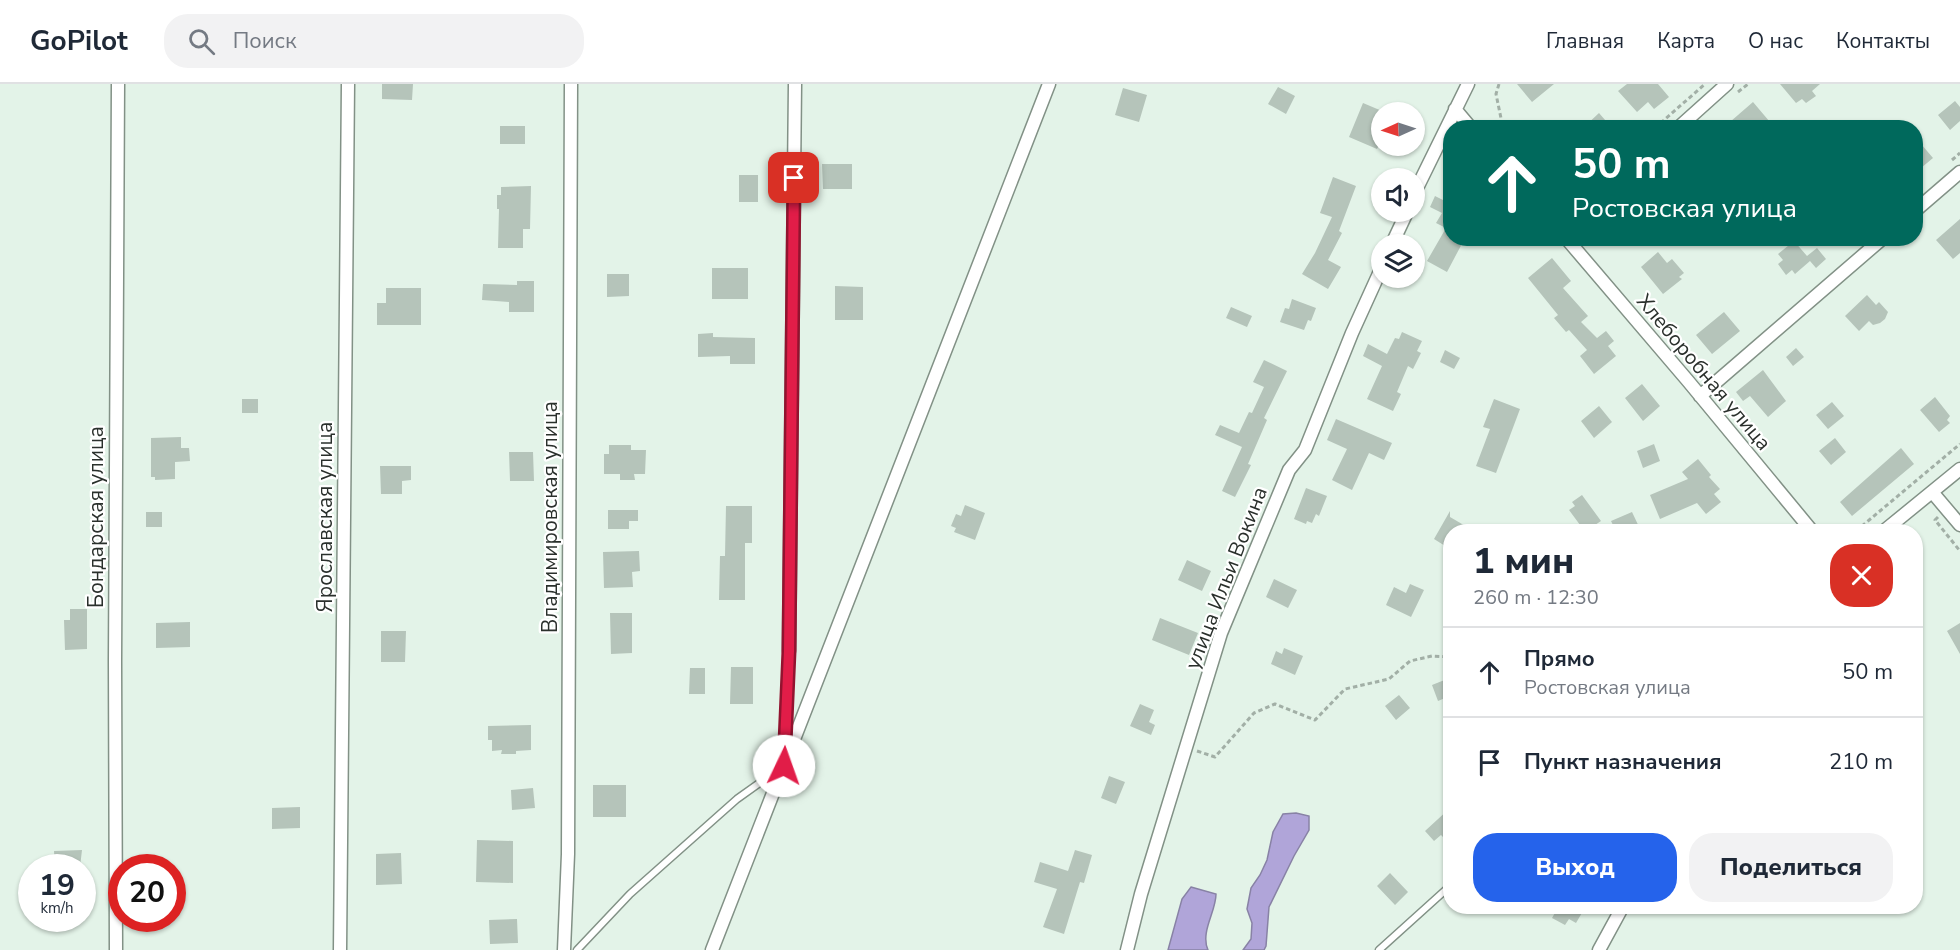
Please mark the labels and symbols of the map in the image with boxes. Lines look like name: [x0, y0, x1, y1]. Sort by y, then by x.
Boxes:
north arrow: [1371, 102, 1425, 156]
pin: [768, 152, 819, 203]
street label: Хлеборобная улица: [1630, 288, 1778, 456]
street label: Владимировская улица: [536, 401, 564, 633]
street label: Ярославская улица: [311, 422, 339, 612]
street label: Бондарская улица: [82, 426, 110, 608]
street label: улица Ильи Вокина: [1178, 483, 1274, 673]
position arrow: [752, 734, 816, 798]
speed limit sign: 20: [108, 854, 186, 932]

